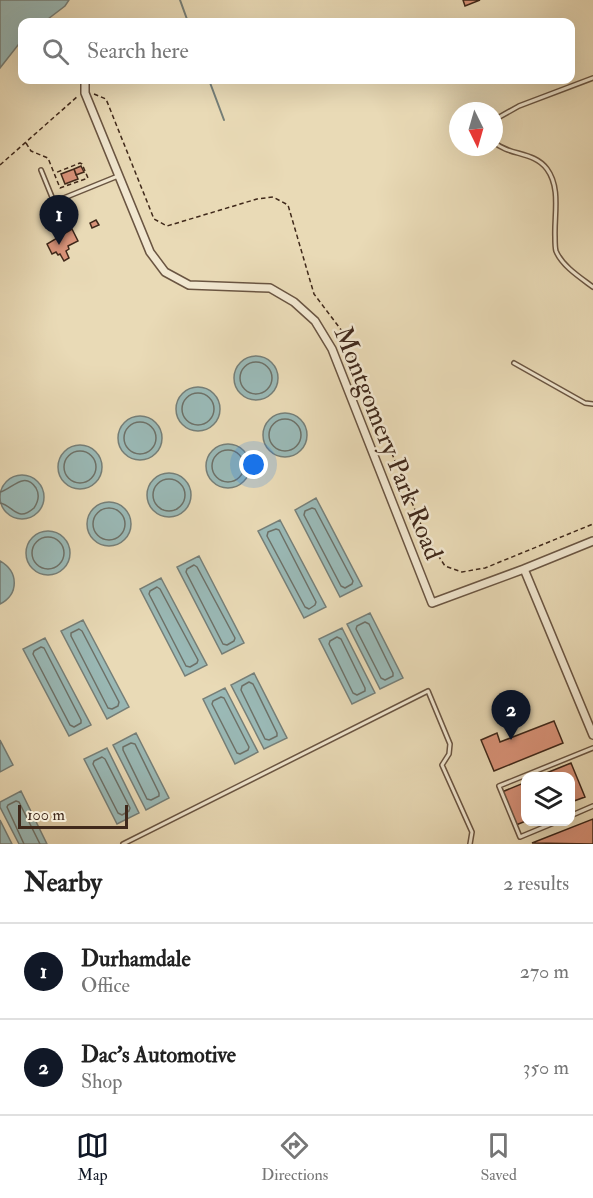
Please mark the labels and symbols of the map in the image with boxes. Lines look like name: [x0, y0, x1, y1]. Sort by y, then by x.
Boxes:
north arrow: [449, 102, 503, 156]
pin: 1: [40, 196, 78, 245]
street label: Montgomery Park Road: [327, 322, 450, 565]
your location: [239, 450, 268, 479]
pin: 2: [492, 690, 530, 740]
scale bar: [18, 802, 128, 830]

